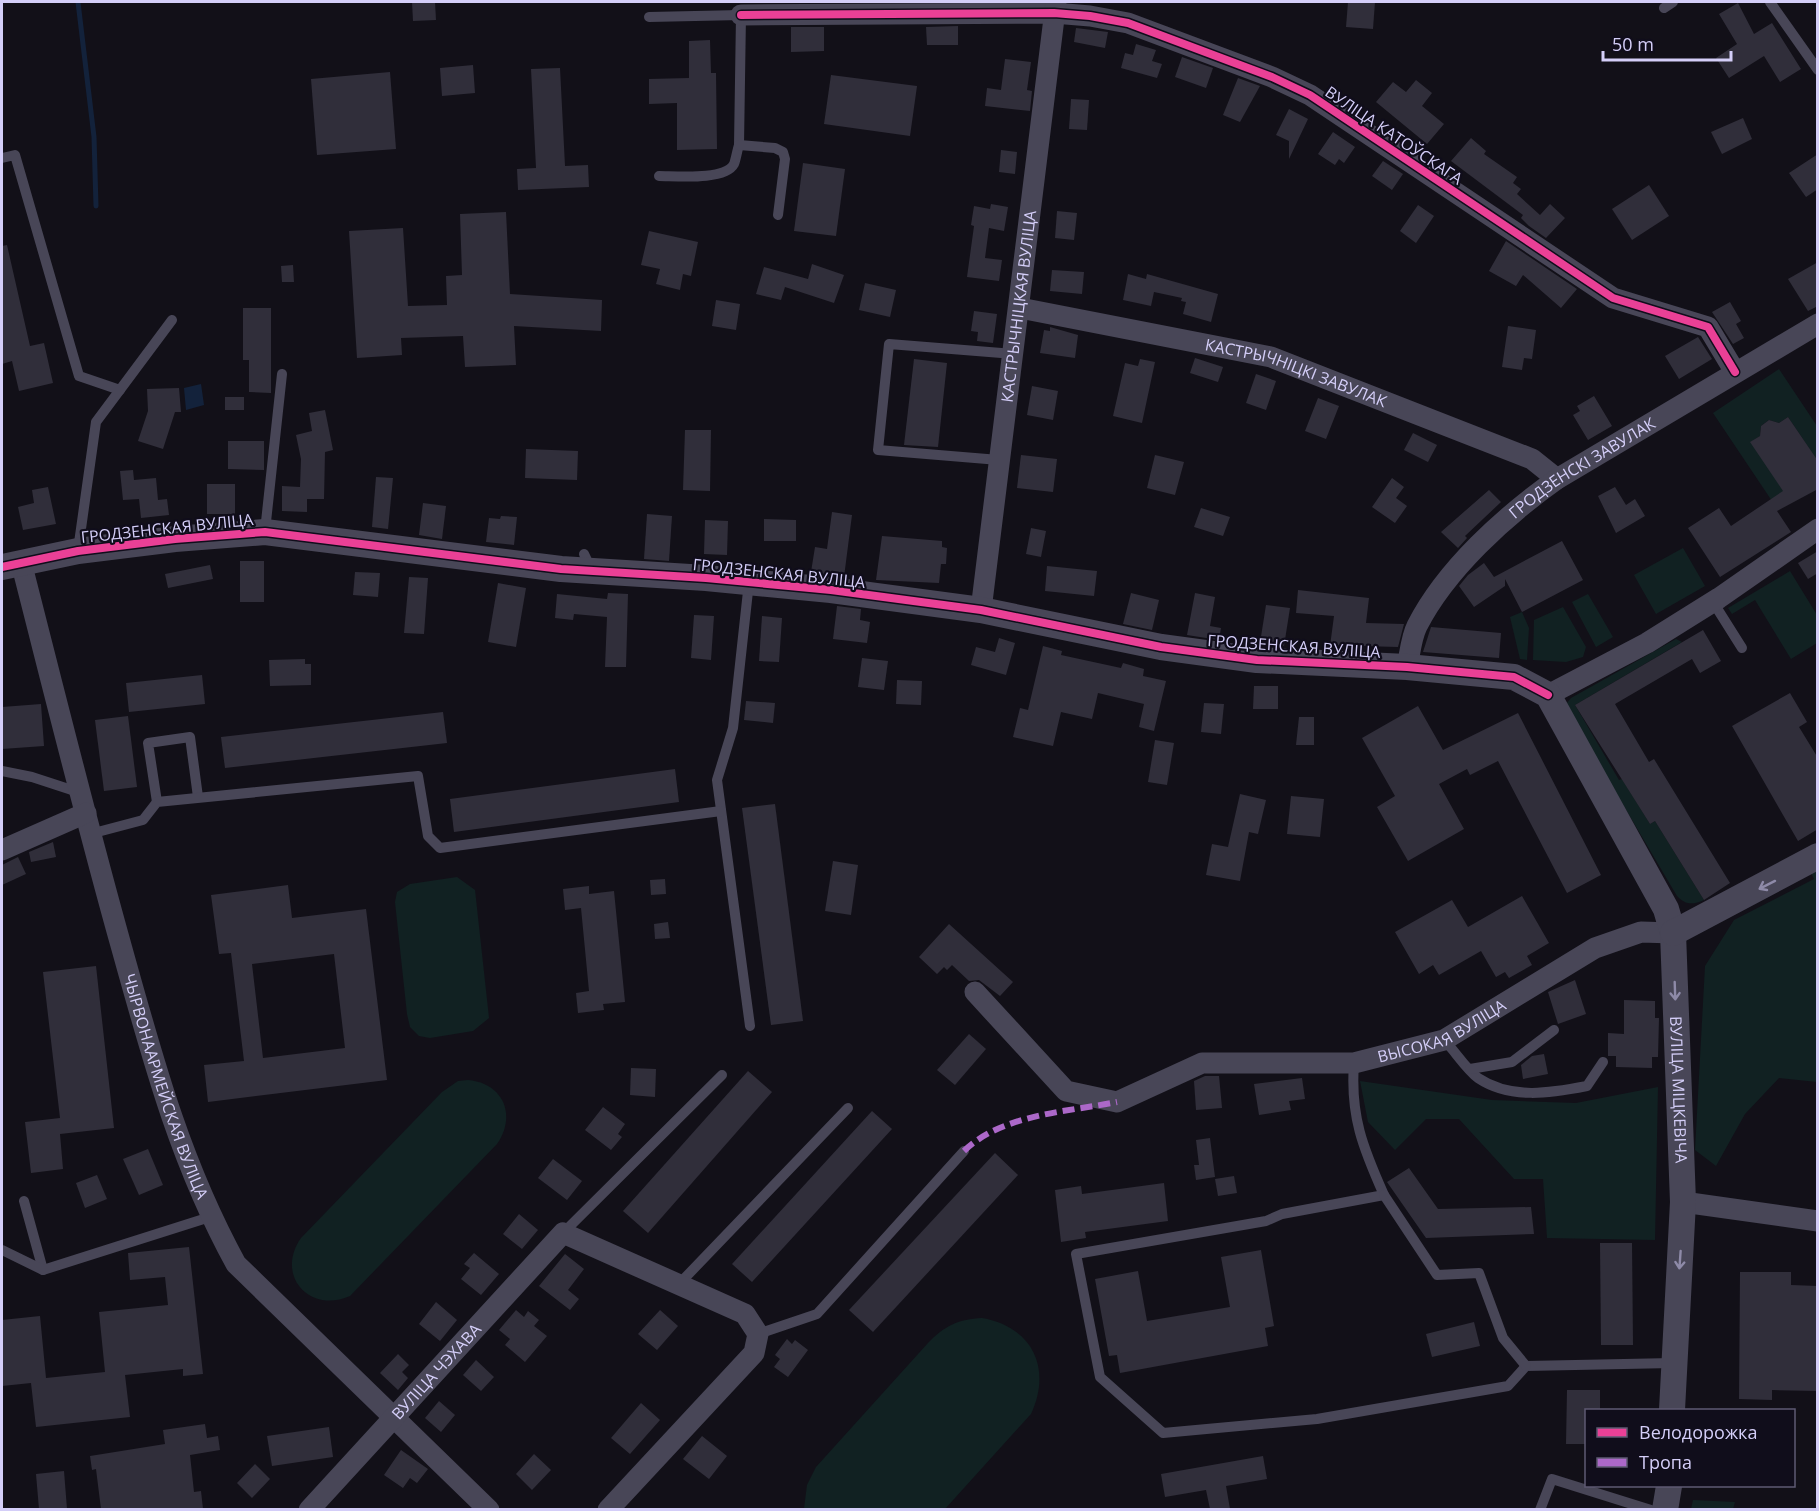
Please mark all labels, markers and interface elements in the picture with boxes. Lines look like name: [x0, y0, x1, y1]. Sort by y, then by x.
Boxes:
scale bar: [1603, 24, 1730, 62]
text: 50 m: [1612, 32, 1654, 56]
street label: ВУЛІЦА КАТОЎСКАГА: [1321, 81, 1468, 190]
street label: КАСТРЫЧНІЦКАЯ ВУЛІЦА: [996, 208, 1041, 404]
street label: КАСТРЫЧНІЦКІ ЗАВУЛАК: [1203, 333, 1390, 412]
street label: ГРОДЗЕНСКІ ЗАВУЛАК: [1504, 412, 1659, 523]
street label: ГРОДЗЕНСКАЯ ВУЛІЦА: [80, 508, 255, 548]
street label: ГРОДЗЕНСКАЯ ВУЛІЦА: [692, 553, 867, 593]
street label: ГРОДЗЕНСКАЯ ВУЛІЦА: [1207, 629, 1382, 663]
one-way arrow: [1758, 879, 1776, 891]
street label: ЧЫРВОНААРМЕЙСКАЯ ВУЛІЦА: [118, 971, 214, 1203]
one-way arrow: [1669, 981, 1681, 1001]
street label: ВЫСОКАЯ ВУЛІЦА: [1375, 994, 1510, 1068]
street label: ВУЛІЦА МІЦКЕВІЧА: [1665, 1016, 1693, 1165]
one-way arrow: [1674, 1250, 1685, 1270]
street label: ВУЛІЦА ЧЭХАВА: [386, 1318, 486, 1424]
legend: [1585, 1409, 1795, 1487]
text: Велодорожка: [1639, 1420, 1757, 1444]
text: Тропа: [1639, 1450, 1692, 1474]

